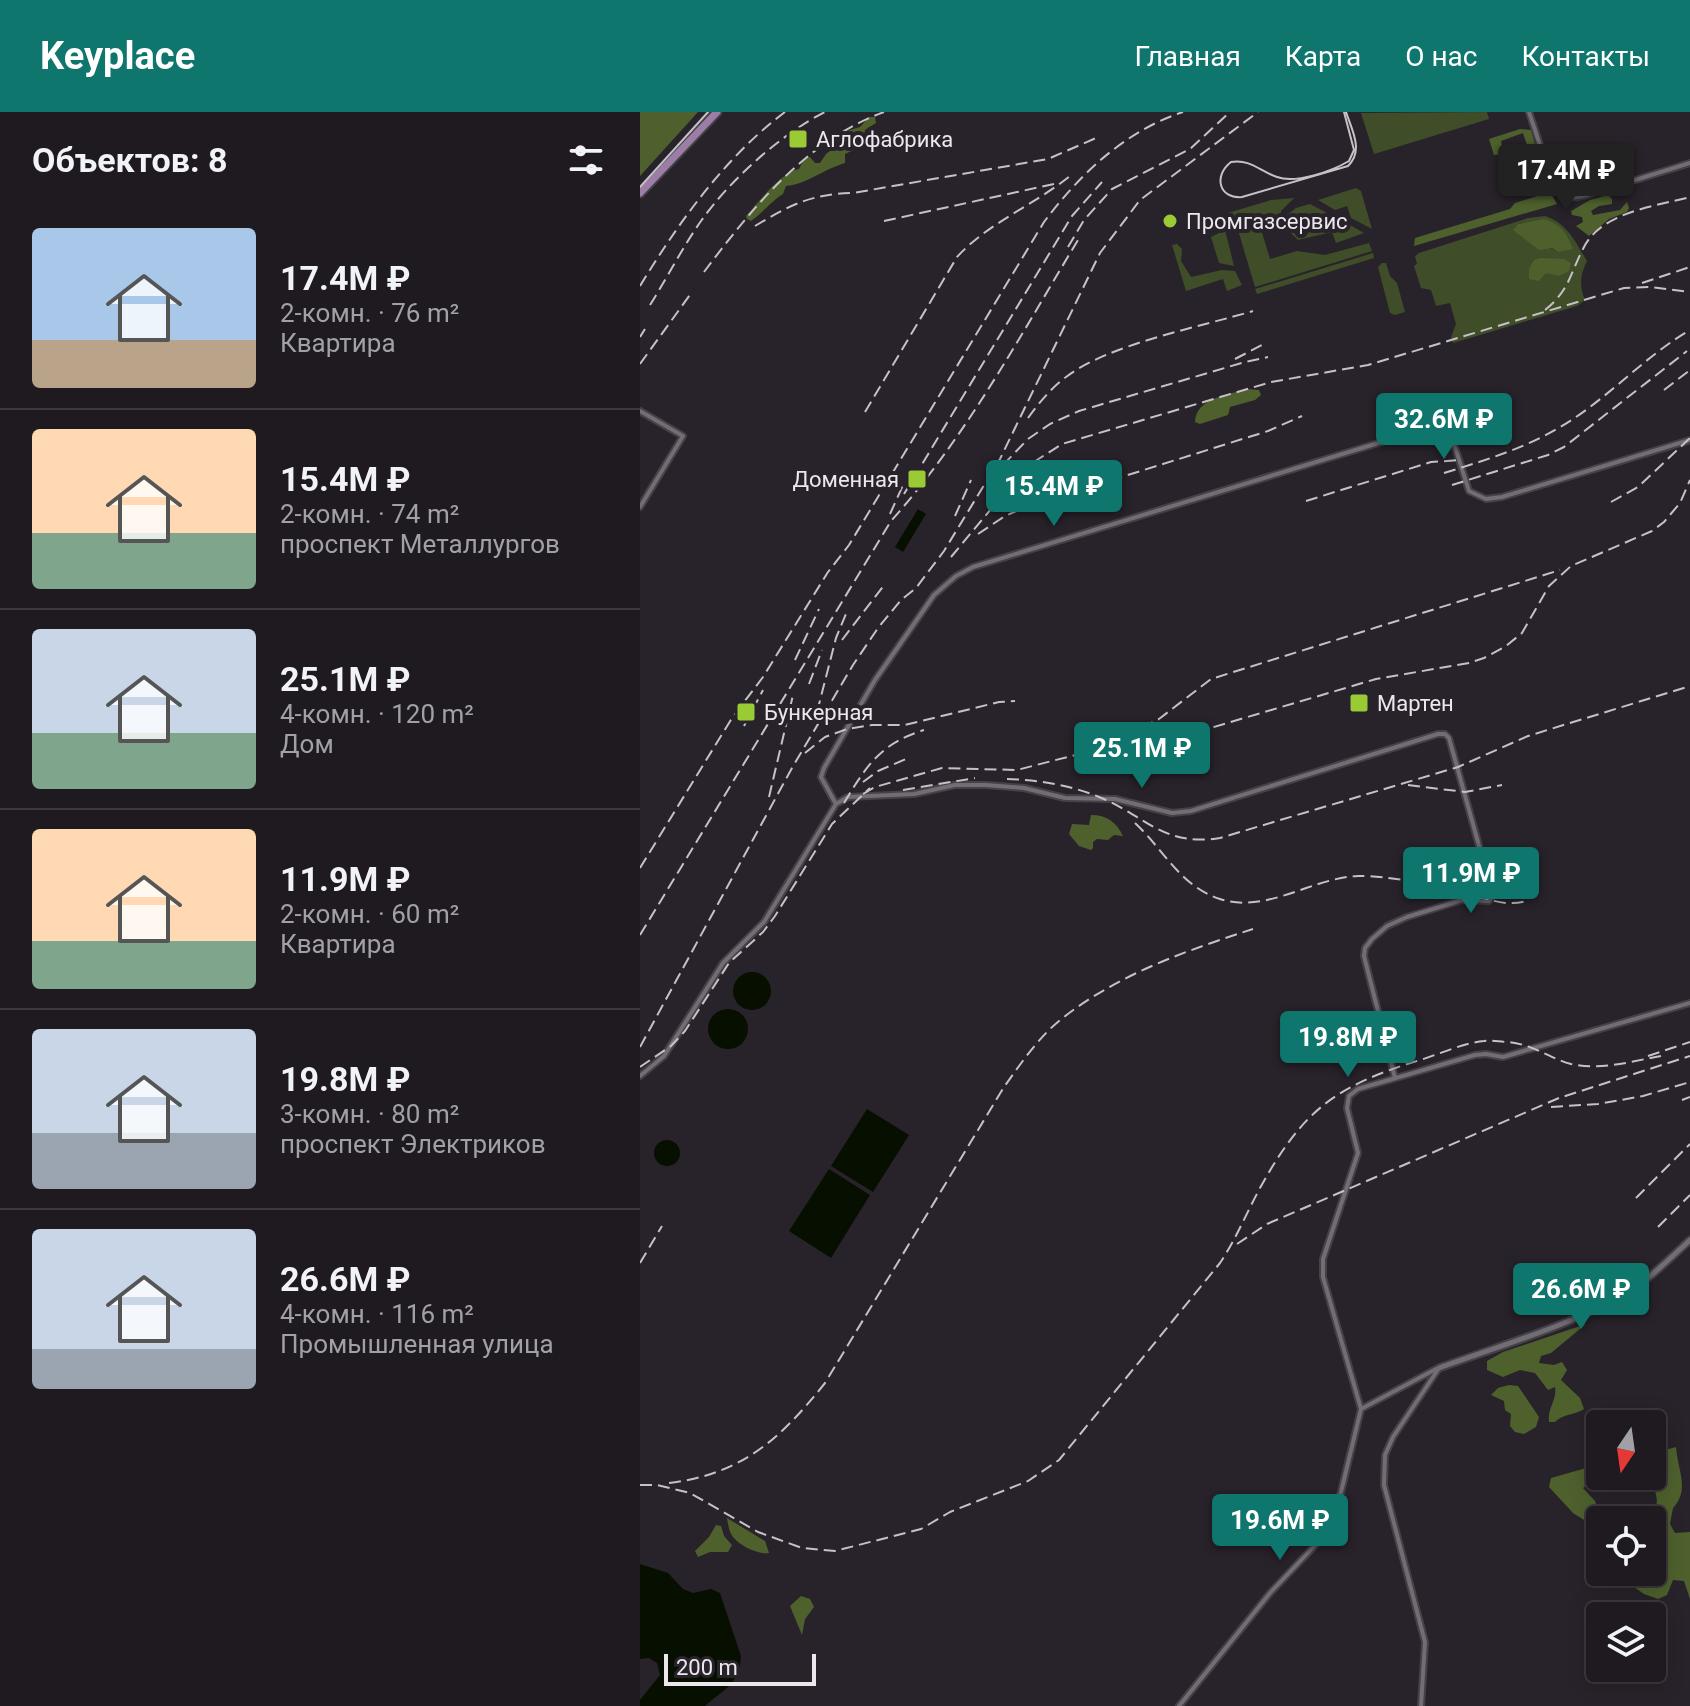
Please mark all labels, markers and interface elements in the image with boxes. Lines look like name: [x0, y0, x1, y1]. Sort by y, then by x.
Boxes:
text: Keyplace: [40, 34, 195, 78]
text: Главная: [1134, 40, 1241, 73]
text: Карта: [1285, 40, 1361, 73]
text: О нас: [1405, 40, 1477, 73]
text: Контакты: [1521, 40, 1650, 73]
place label: Аглофабрика: [816, 127, 953, 152]
marker: Аглофабрика: [787, 128, 809, 150]
icon: filters: [564, 138, 608, 182]
text: Объектов: 8: [32, 140, 227, 180]
pin: 17.4M ₽: [1492, 144, 1640, 212]
text: 17.4M ₽: [1516, 155, 1616, 185]
place label: Промгазсервис: [1186, 209, 1348, 234]
marker: Промгазсервис: [1161, 212, 1179, 230]
text: 17.4M ₽: [280, 258, 411, 298]
icon: home: [96, 260, 192, 356]
text: 2-комн. · 76 m²: [280, 298, 459, 328]
text: Квартира: [280, 328, 396, 358]
pin: 32.6M ₽: [1370, 393, 1518, 461]
text: 32.6M ₽: [1394, 404, 1494, 434]
text: 15.4M ₽: [280, 459, 411, 499]
pin: 15.4M ₽: [980, 460, 1128, 528]
icon: home: [96, 461, 192, 557]
place label: Доменная: [793, 467, 899, 492]
marker: Доменная: [906, 468, 928, 490]
text: 15.4M ₽: [1004, 471, 1104, 501]
text: 2-комн. · 74 m²: [280, 499, 459, 529]
text: проспект Металлургов: [280, 529, 560, 559]
text: 25.1M ₽: [280, 659, 411, 699]
icon: home: [96, 661, 192, 757]
place label: Мартен: [1377, 691, 1454, 716]
marker: Мартен: [1348, 692, 1370, 714]
text: 4-комн. · 120 m²: [280, 699, 474, 729]
place label: Бункерная: [764, 700, 873, 725]
marker: Бункерная: [735, 701, 757, 723]
pin: 25.1M ₽: [1068, 722, 1216, 790]
text: Дом: [280, 729, 334, 759]
text: 25.1M ₽: [1092, 733, 1192, 763]
pin: 11.9M ₽: [1397, 847, 1545, 915]
text: 11.9M ₽: [1421, 858, 1521, 888]
text: 11.9M ₽: [280, 859, 411, 899]
icon: home: [96, 861, 192, 957]
text: 2-комн. · 60 m²: [280, 899, 459, 929]
text: Квартира: [280, 929, 396, 959]
pin: 19.8M ₽: [1274, 1011, 1422, 1079]
text: 19.8M ₽: [1298, 1022, 1398, 1052]
text: 19.8M ₽: [280, 1059, 411, 1099]
icon: home: [96, 1061, 192, 1157]
text: 3-комн. · 80 m²: [280, 1099, 459, 1129]
text: проспект Электриков: [280, 1129, 546, 1159]
text: 26.6M ₽: [280, 1259, 411, 1299]
icon: home: [96, 1261, 192, 1357]
pin: 26.6M ₽: [1507, 1263, 1655, 1331]
text: 26.6M ₽: [1531, 1274, 1631, 1304]
text: 4-комн. · 116 m²: [280, 1299, 474, 1329]
text: Промышленная улица: [280, 1329, 554, 1359]
north arrow: [1586, 1410, 1666, 1490]
map controls: [1586, 1410, 1666, 1682]
pin: 19.6M ₽: [1206, 1494, 1354, 1562]
text: 19.6M ₽: [1230, 1505, 1330, 1535]
button: locate: [1586, 1506, 1666, 1586]
button: layers: [1586, 1602, 1666, 1682]
scale bar: [664, 1650, 816, 1686]
text: 200 m: [676, 1655, 738, 1680]

